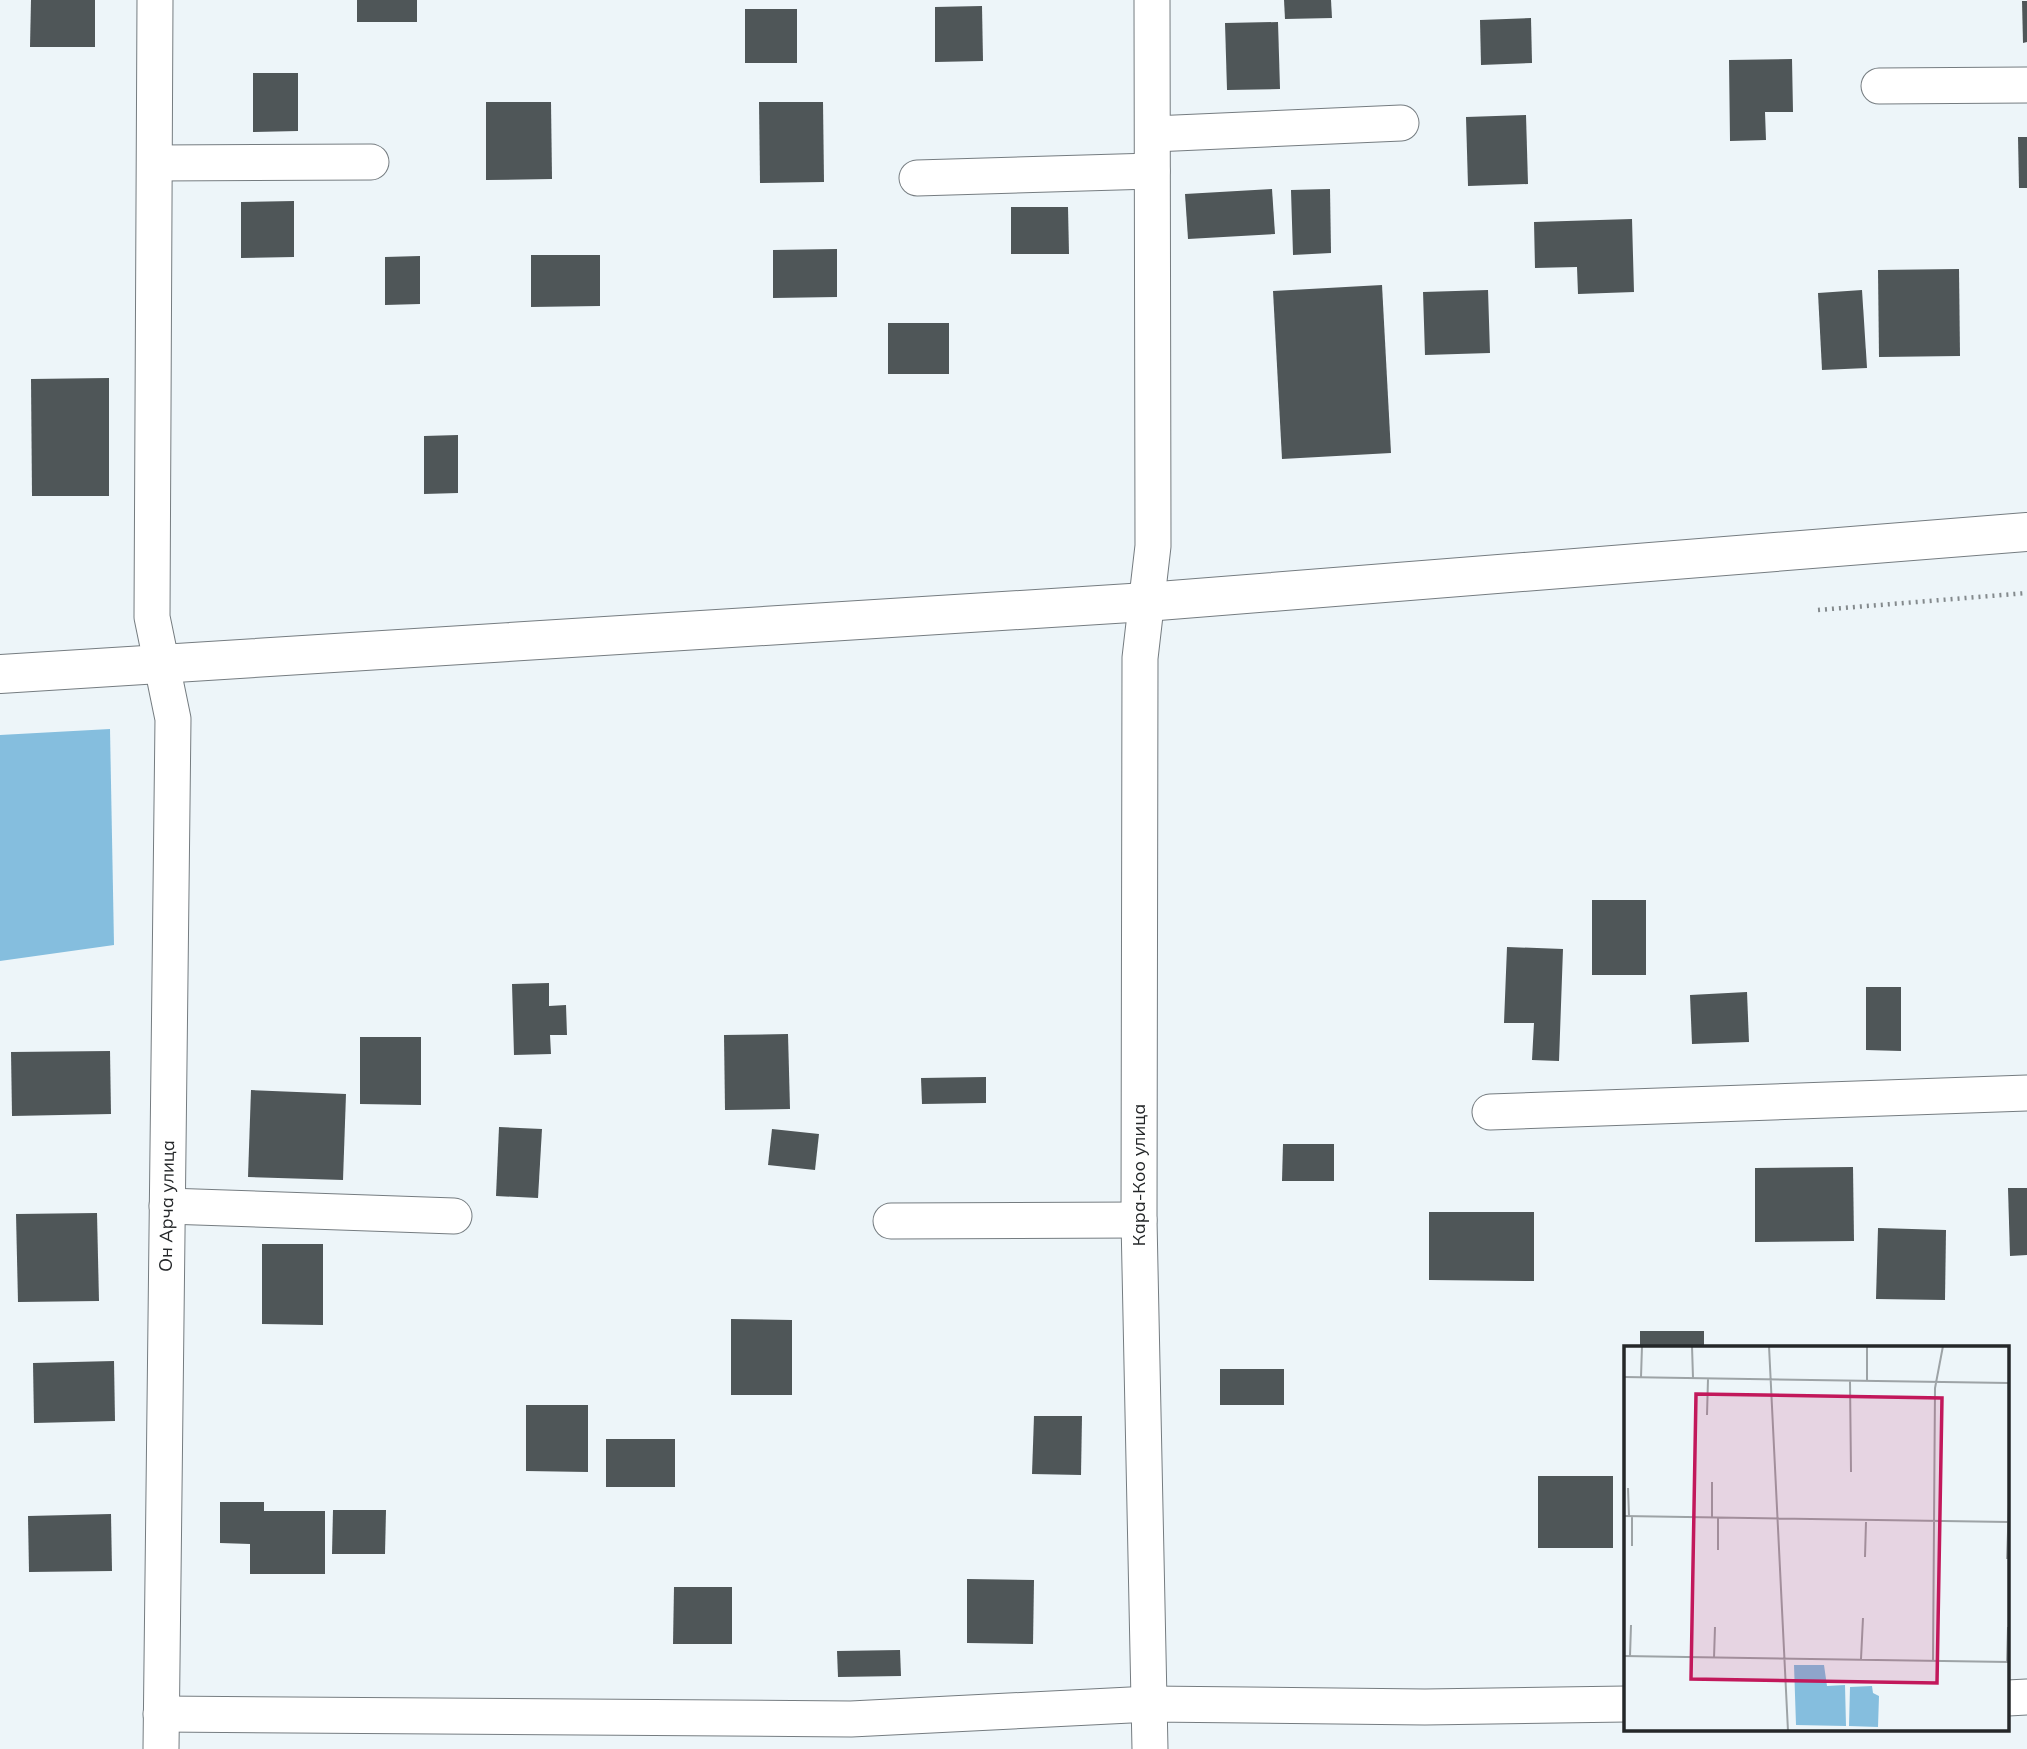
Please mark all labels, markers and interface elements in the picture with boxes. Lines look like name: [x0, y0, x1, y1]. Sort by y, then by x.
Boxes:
street label: Кара-Коо улица: [1127, 1104, 1150, 1246]
street label: Он Арча улица: [154, 1140, 179, 1272]
inset map: [1624, 1346, 2010, 1732]

